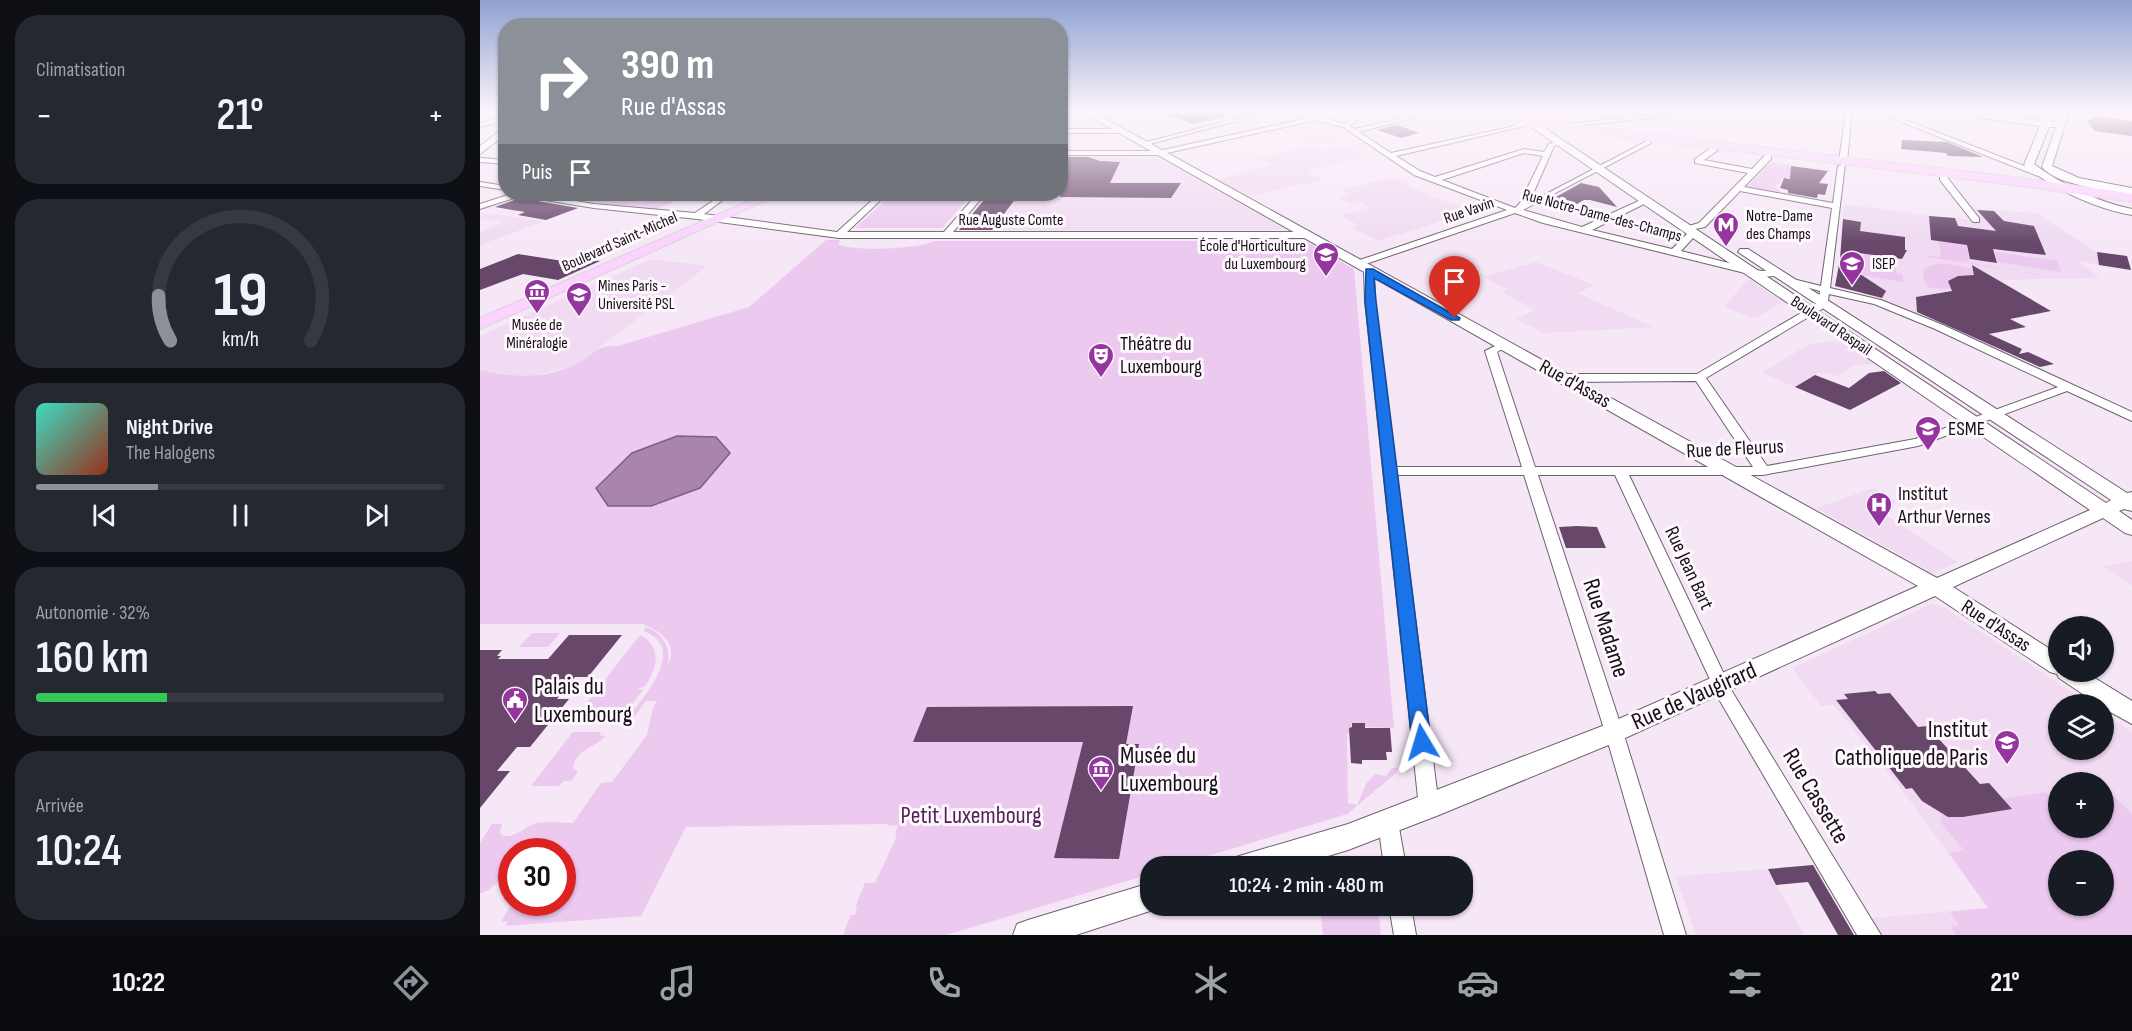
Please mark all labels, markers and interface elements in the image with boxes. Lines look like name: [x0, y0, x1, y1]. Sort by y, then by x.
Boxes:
text: 390 m: [621, 40, 714, 91]
icon: right: [522, 42, 600, 120]
text: Climatisation: [36, 58, 125, 82]
text: 21°: [216, 88, 264, 143]
text: Rue d'Assas: [621, 91, 726, 123]
text: −: [36, 96, 52, 136]
text: +: [428, 96, 444, 136]
icon: arrive: [564, 156, 597, 189]
text: Puis: [522, 159, 552, 186]
street label: Rue Notre-Dame-des-Champs: [1520, 186, 1684, 246]
street label: Rue Vavin: [1441, 194, 1497, 228]
place label: Notre-Dame des Champs: [1746, 207, 1813, 244]
street label: Boulevard Saint-Michel: [559, 208, 681, 276]
metro station icon: Notre-Dame des Champs: [1711, 210, 1741, 248]
street label: Rue Auguste Comte: [959, 211, 1063, 230]
place label: École d'Horticulture du Luxembourg: [1200, 237, 1306, 274]
school or university icon: École d'Horticulture du Luxembourg: [1311, 240, 1341, 278]
school or university icon: ISEP: [1837, 249, 1867, 287]
place label: ISEP: [1872, 255, 1896, 274]
pin: [1429, 256, 1480, 318]
text: 19: [213, 259, 267, 334]
icon: arrive: [1438, 265, 1471, 298]
museum icon: Musée de Minéralogie: [522, 277, 552, 315]
place label: Mines Paris - Université PSL: [598, 277, 675, 314]
school or university icon: Mines Paris - Université PSL: [564, 280, 594, 318]
street label: Boulevard Raspail: [1787, 292, 1875, 360]
place label: Musée de Minéralogie: [506, 316, 568, 353]
text: km/h: [221, 327, 259, 352]
place label: Théâtre du Luxembourg: [1120, 332, 1202, 379]
theatre icon: Théâtre du Luxembourg: [1086, 341, 1116, 379]
street label: Rue d'Assas: [1535, 355, 1615, 413]
text: Night Drive: [126, 414, 213, 441]
school or university icon: ESME: [1913, 414, 1943, 452]
place label: ESME: [1948, 417, 1985, 441]
street label: Rue de Fleurus: [1686, 434, 1784, 464]
text: The Halogens: [126, 441, 215, 465]
place label: Institut Arthur Vernes: [1897, 482, 1991, 529]
hospital icon: Institut Arthur Vernes: [1864, 490, 1894, 528]
icon: previous: [88, 499, 121, 532]
icon: pause: [224, 499, 257, 532]
icon: next: [360, 499, 393, 532]
street label: Rue Jean Bart: [1659, 523, 1719, 613]
street label: Rue Madame: [1576, 575, 1636, 681]
street label: Rue d'Assas: [1957, 595, 2035, 657]
text: Autonomie · 32%: [36, 601, 150, 625]
map controls: [2048, 616, 2114, 916]
button: sound: [2048, 616, 2114, 682]
text: 160 km: [36, 631, 149, 686]
street label: Rue de Vaugirard: [1627, 656, 1761, 736]
place label: Palais du Luxembourg: [534, 672, 632, 729]
public building icon: Palais du Luxembourg: [500, 685, 530, 723]
button: layers: [2048, 694, 2114, 760]
position arrow: [1390, 710, 1454, 774]
place label: Institut Catholique de Paris: [1835, 715, 1988, 772]
school or university icon: Institut Catholique de Paris: [1992, 728, 2022, 766]
place label: Musée du Luxembourg: [1120, 741, 1218, 798]
street label: Rue Cassette: [1776, 743, 1856, 849]
museum icon: Musée du Luxembourg: [1086, 754, 1116, 792]
button: +: [2048, 772, 2114, 838]
text: Arrivée: [36, 794, 84, 818]
park label: Petit Luxembourg: [901, 801, 1041, 830]
text: 10:24: [36, 824, 122, 879]
speed limit sign: 30: [498, 838, 576, 916]
button: −: [2048, 850, 2114, 916]
text: 10:24 · 2 min · 480 m: [1229, 872, 1384, 899]
icon: directions: [390, 962, 432, 1004]
icon: music: [657, 962, 699, 1004]
icon: phone: [923, 962, 965, 1004]
icon: climate: [1190, 962, 1232, 1004]
icon: car: [1457, 962, 1499, 1004]
icon: filters: [1724, 962, 1766, 1004]
text: 10:22: [112, 967, 165, 999]
text: 21°: [1990, 967, 2020, 999]

